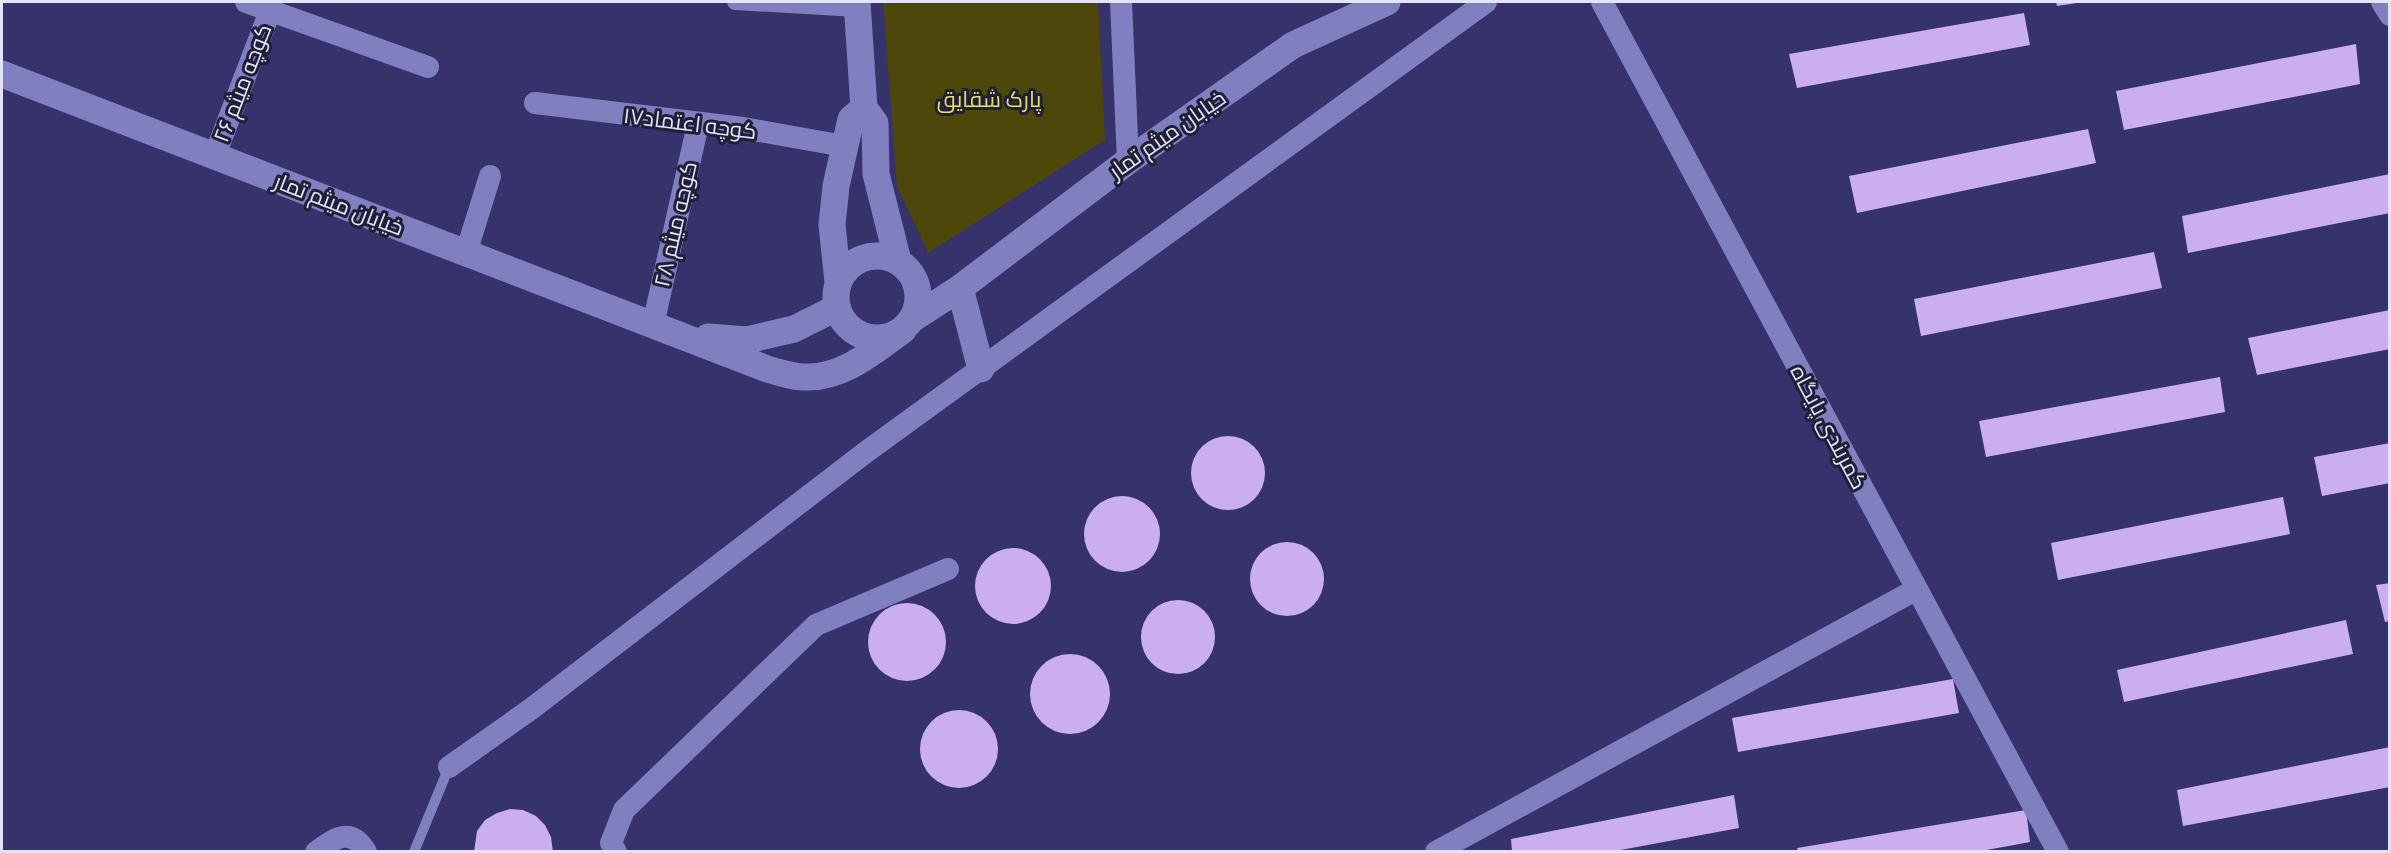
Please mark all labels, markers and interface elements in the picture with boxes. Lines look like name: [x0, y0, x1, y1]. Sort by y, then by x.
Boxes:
street label: کوچه میثم ۲۶: [208, 20, 279, 147]
street label: خیابان میثم تمار: [1102, 84, 1232, 187]
park label: پارک شقایق: [937, 86, 1041, 114]
street label: کوچه اعتماد۱۷: [622, 102, 758, 146]
street label: کوچه میثم ۲۸: [648, 159, 705, 290]
street label: خیابان میثم تمار: [268, 167, 407, 243]
street label: کمربندی پایگاه: [1784, 360, 1873, 495]

